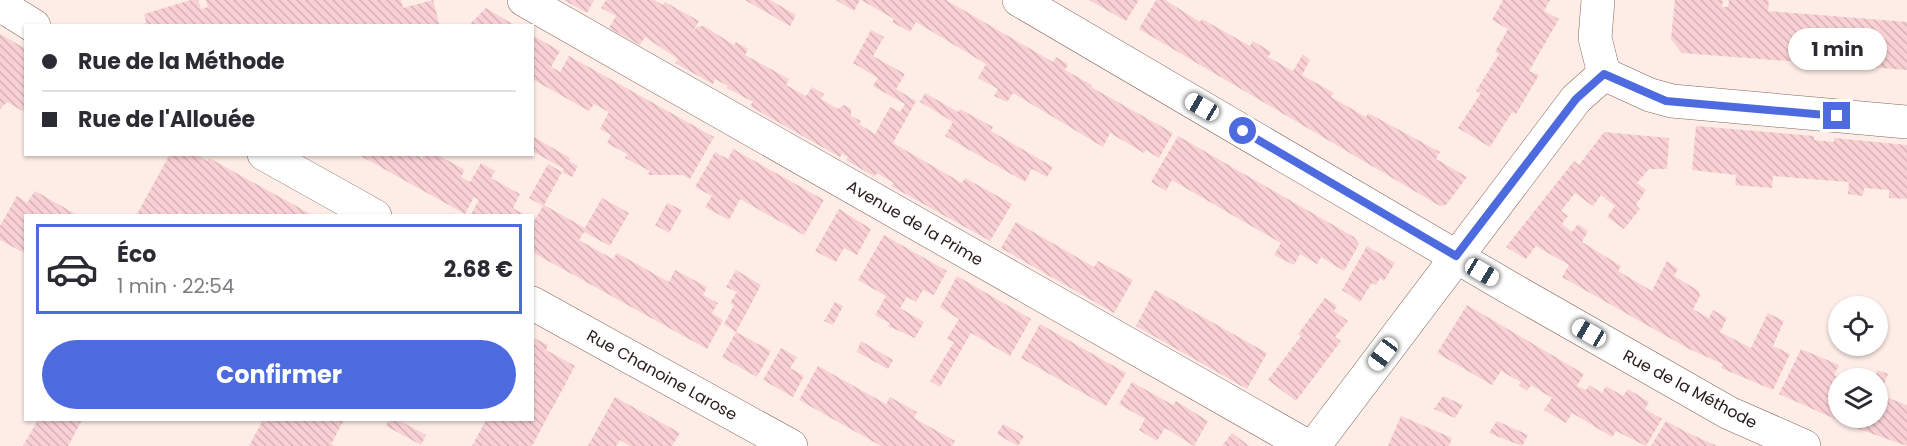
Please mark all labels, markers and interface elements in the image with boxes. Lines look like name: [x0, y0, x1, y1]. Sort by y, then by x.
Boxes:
callout: 1 min: [1788, 29, 1886, 71]
text: 1 min: [1811, 35, 1864, 63]
text: Rue de la Méthode: [78, 46, 285, 77]
car: [1182, 90, 1222, 124]
route end: [1823, 102, 1850, 129]
text: Rue de l'Allouée: [78, 104, 255, 135]
route start: [1229, 117, 1256, 144]
street label: Avenue de la Prime: [843, 175, 987, 271]
text: Éco: [117, 239, 156, 270]
icon: car: [45, 242, 99, 296]
text: 2.68 €: [444, 254, 513, 285]
car: [1462, 255, 1502, 289]
text: 1 min · 22:54: [117, 272, 234, 300]
map controls: [1828, 296, 1888, 428]
button: locate: [1828, 296, 1888, 356]
car: [1569, 316, 1609, 350]
street label: Rue Chanoine Larose: [583, 324, 741, 426]
car: [1365, 334, 1401, 374]
button: Confirmer: [42, 340, 516, 409]
street label: Rue de la Méthode: [1619, 344, 1761, 434]
button: layers: [1828, 368, 1888, 428]

